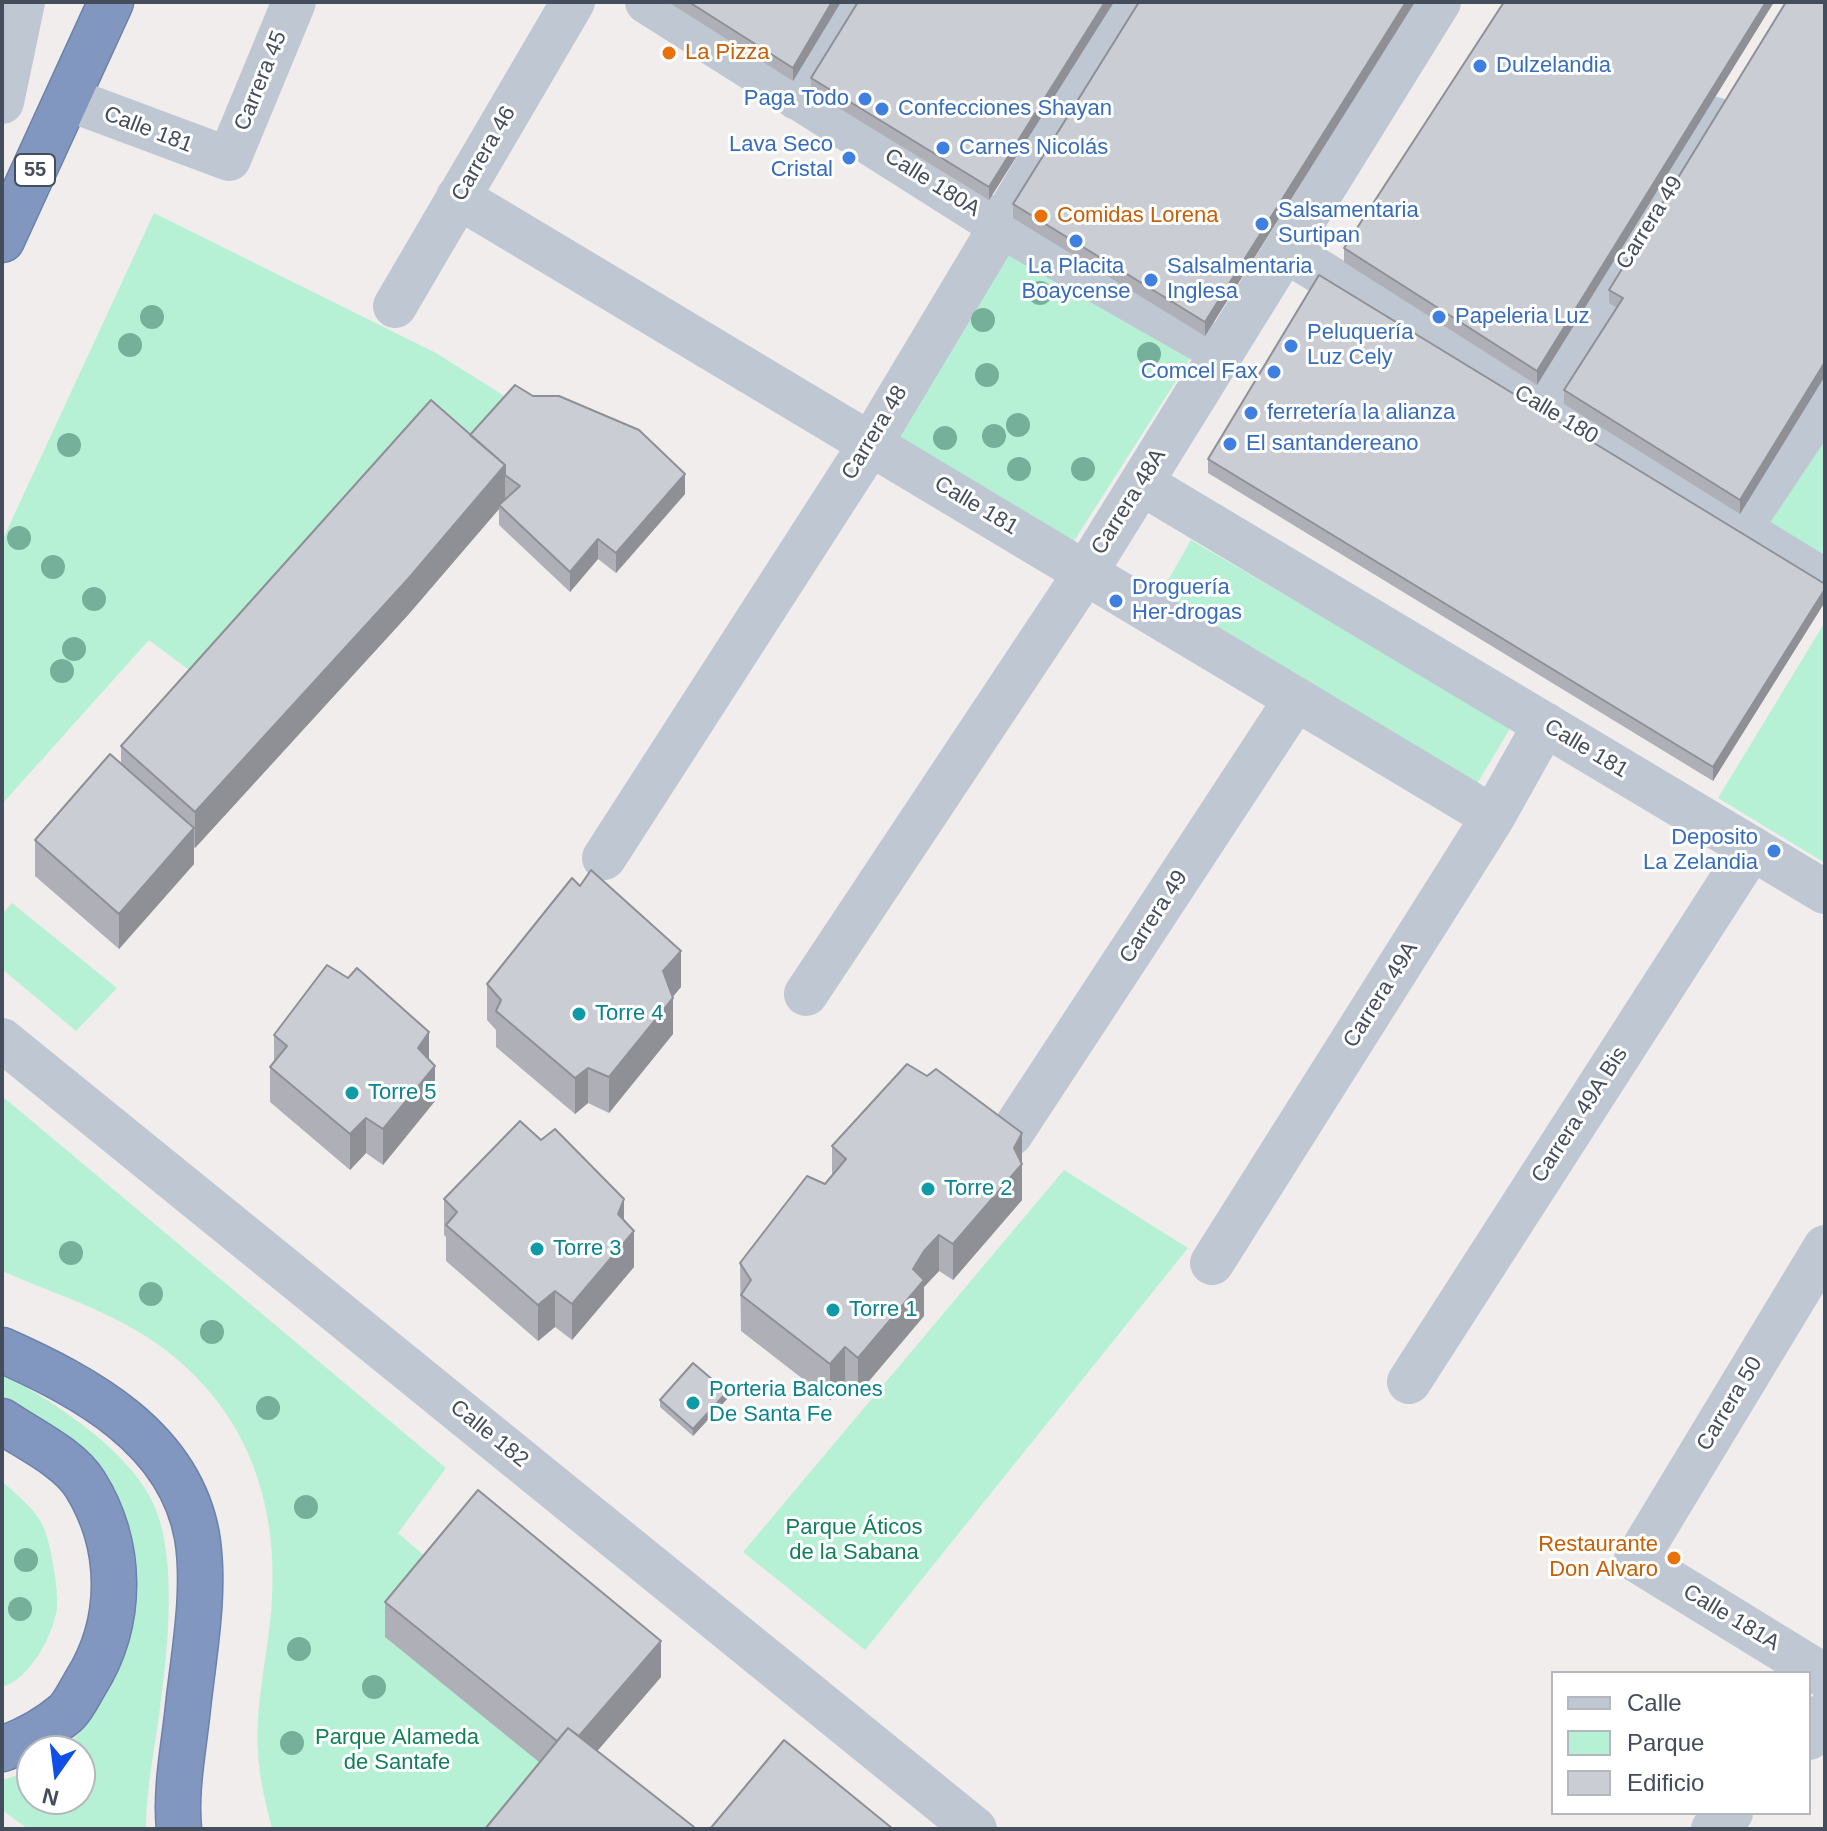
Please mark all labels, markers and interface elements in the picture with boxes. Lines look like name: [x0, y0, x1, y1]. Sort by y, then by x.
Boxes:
street label: Carrera 45: [229, 27, 293, 135]
place label: La Pizza: [685, 40, 769, 66]
marker: La Pizza: [660, 44, 678, 62]
place label: Dulzelandia: [1496, 53, 1611, 79]
marker: Dulzelandia: [1471, 57, 1489, 75]
place label: Paga Todo: [744, 86, 849, 112]
marker: Paga Todo: [856, 90, 874, 108]
place label: Confecciones Shayan: [898, 96, 1112, 122]
marker: Confecciones Shayan: [873, 100, 891, 118]
street label: Calle 181: [100, 101, 196, 159]
street label: Carrera 46: [446, 102, 522, 206]
place label: Lava Seco Cristal: [729, 132, 833, 184]
place label: Carnes Nicolás: [959, 135, 1108, 161]
marker: Carnes Nicolás: [934, 139, 952, 157]
street label: Calle 180A: [879, 143, 985, 223]
marker: Lava Seco Cristal: [840, 149, 858, 167]
road number: 55: [15, 154, 55, 186]
street label: Carrera 49: [1611, 171, 1689, 275]
place label: Salsamentaria Surtipan: [1278, 198, 1419, 250]
place label: Comidas Lorena: [1057, 203, 1218, 229]
marker: Comidas Lorena: [1032, 207, 1050, 225]
marker: Salsamentaria Surtipan: [1253, 215, 1271, 233]
marker: La Placita Boaycense: [1067, 232, 1085, 250]
place label: La Placita Boaycense: [1022, 254, 1130, 306]
place label: Salsalmentaria Inglesa: [1167, 254, 1313, 306]
marker: Salsalmentaria Inglesa: [1142, 271, 1160, 289]
place label: Papeleria Luz: [1455, 304, 1590, 330]
marker: Papeleria Luz: [1430, 308, 1448, 326]
place label: Peluquería Luz Cely: [1307, 320, 1413, 372]
marker: Peluquería Luz Cely: [1282, 337, 1300, 355]
place label: Comcel Fax: [1141, 359, 1258, 385]
marker: Comcel Fax: [1265, 363, 1283, 381]
street label: Calle 180: [1509, 380, 1603, 450]
street label: Carrera 48: [837, 381, 913, 485]
place label: ferretería la alianza: [1267, 400, 1455, 426]
marker: ferretería la alianza: [1242, 404, 1260, 422]
place label: El santandereano: [1246, 431, 1418, 457]
marker: El santandereano: [1221, 435, 1239, 453]
street label: Carrera 48A: [1086, 444, 1172, 560]
street label: Calle 181: [929, 471, 1023, 541]
place label: Droguería Her-drogas: [1132, 575, 1242, 626]
marker: Droguería Her-drogas: [1107, 592, 1125, 610]
street label: Calle 181: [1539, 714, 1633, 784]
place label: Deposito La Zelandia: [1643, 825, 1758, 876]
marker: Deposito La Zelandia: [1765, 842, 1783, 860]
street label: Carrera 49: [1114, 866, 1194, 968]
street label: Carrera 49A: [1338, 937, 1424, 1053]
place label: Torre 4: [595, 1001, 663, 1027]
marker: Torre 4: [570, 1005, 588, 1023]
street label: Carrera 49A Bis: [1526, 1042, 1634, 1188]
place label: Torre 5: [368, 1080, 436, 1106]
marker: Torre 5: [343, 1084, 361, 1102]
place label: Torre 2: [944, 1176, 1012, 1202]
marker: Torre 2: [919, 1180, 937, 1198]
place label: Torre 3: [553, 1236, 621, 1262]
marker: Torre 3: [528, 1240, 546, 1258]
place label: Torre 1: [849, 1297, 917, 1323]
marker: Torre 1: [824, 1301, 842, 1319]
street label: Carrera 50: [1692, 1352, 1768, 1456]
place label: Porteria Balcones De Santa Fe: [709, 1377, 883, 1428]
street label: Calle 182: [445, 1394, 533, 1474]
marker: Porteria Balcones De Santa Fe: [684, 1394, 702, 1412]
park label: Parque Áticos de la Sabana: [786, 1515, 922, 1566]
place label: Restaurante Don Alvaro: [1538, 1532, 1658, 1584]
marker: Restaurante Don Alvaro: [1665, 1549, 1683, 1567]
street label: Calle 181A: [1678, 1579, 1784, 1657]
legend: [1551, 1671, 1811, 1815]
text: Calle: [1627, 1689, 1682, 1716]
park label: Parque Alameda de Santafe: [315, 1725, 479, 1776]
text: Parque: [1627, 1729, 1704, 1756]
north arrow: [16, 1735, 96, 1815]
text: Edificio: [1627, 1769, 1704, 1796]
text: N: [40, 1783, 61, 1811]

